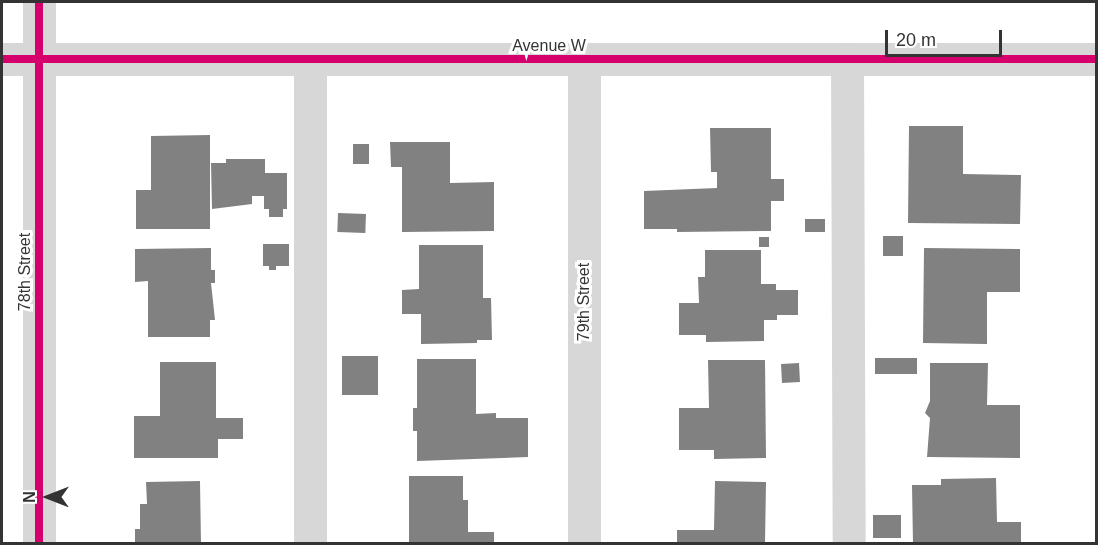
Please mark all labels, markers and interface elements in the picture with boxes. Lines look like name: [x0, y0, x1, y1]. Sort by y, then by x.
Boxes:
scale bar: [888, 18, 1005, 56]
text: 20 m: [896, 30, 936, 50]
street label: Avenue W: [512, 36, 586, 56]
street label: 78th Street: [15, 233, 35, 311]
street label: 79th Street: [574, 263, 594, 341]
north arrow: [18, 467, 78, 527]
text: N: [21, 491, 38, 503]

